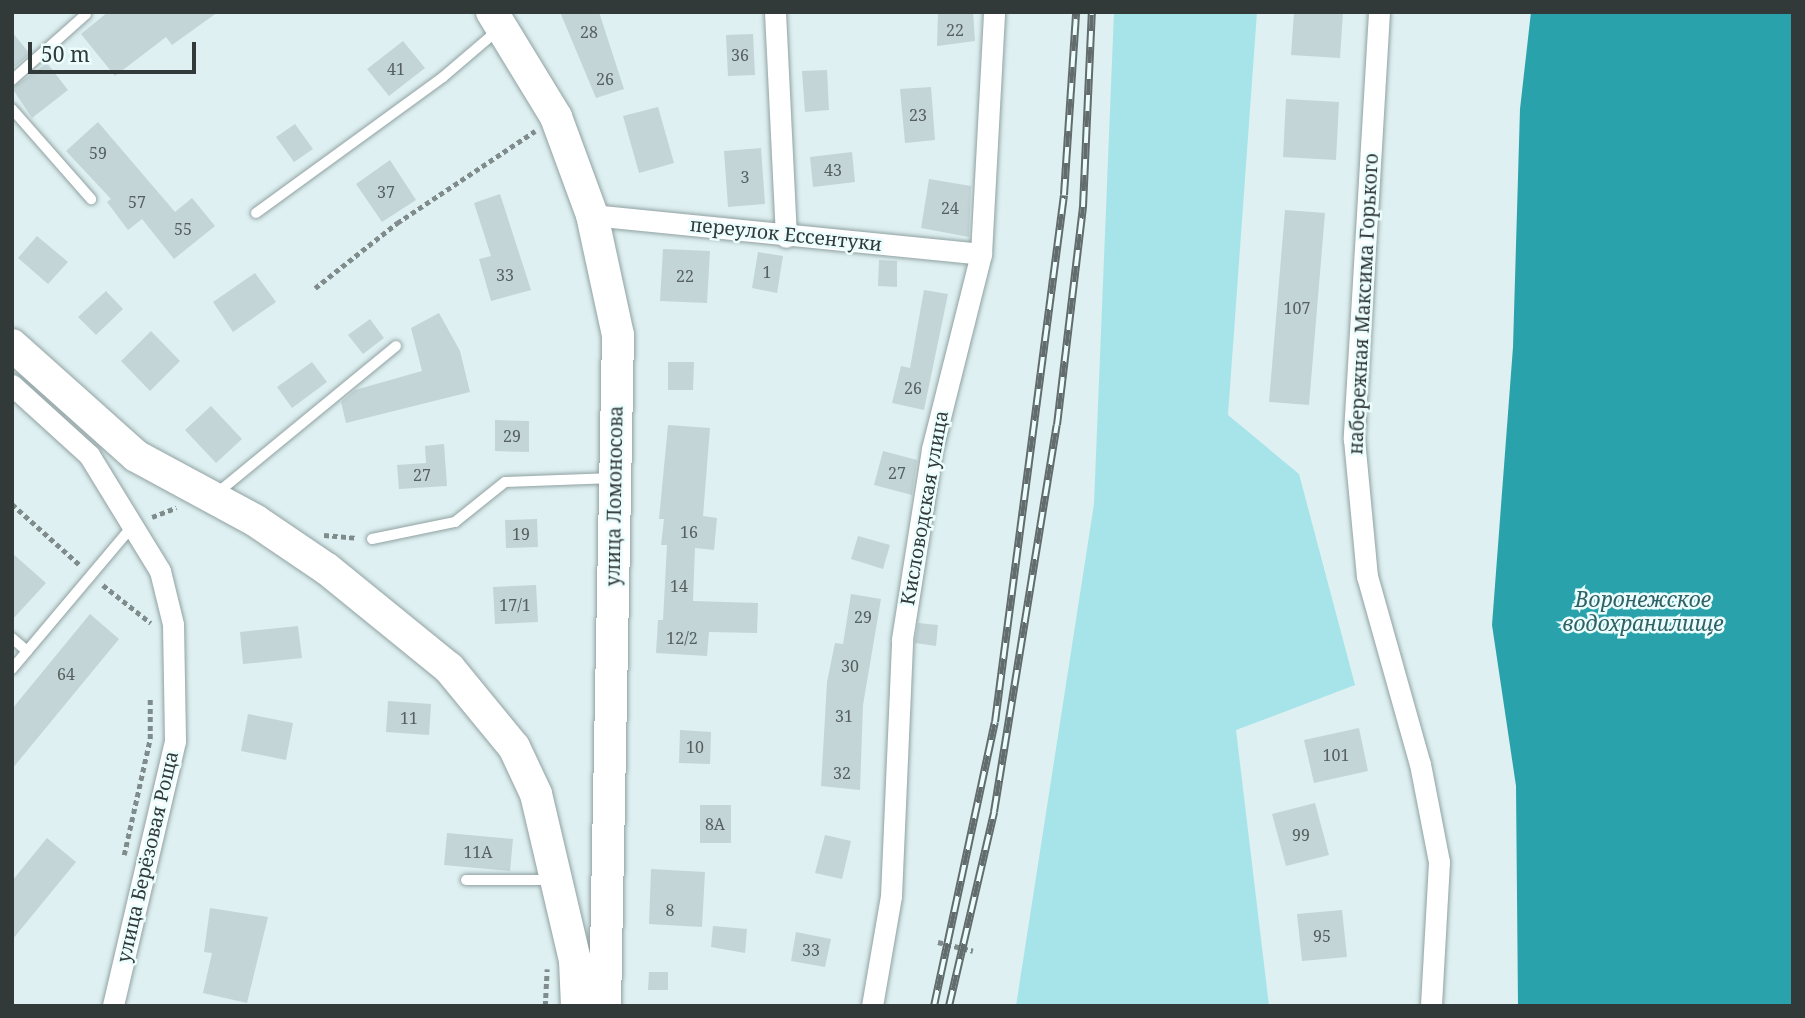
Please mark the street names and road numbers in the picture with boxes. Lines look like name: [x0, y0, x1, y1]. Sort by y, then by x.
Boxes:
street label: набережная Максима Горького: [1345, 153, 1383, 455]
street label: переулок Ессентуки: [689, 214, 883, 256]
street label: улица Ломоносова: [602, 406, 628, 586]
street label: Кисловодская улица: [897, 409, 953, 607]
street label: улица Берёзовая Роща: [113, 749, 183, 965]

